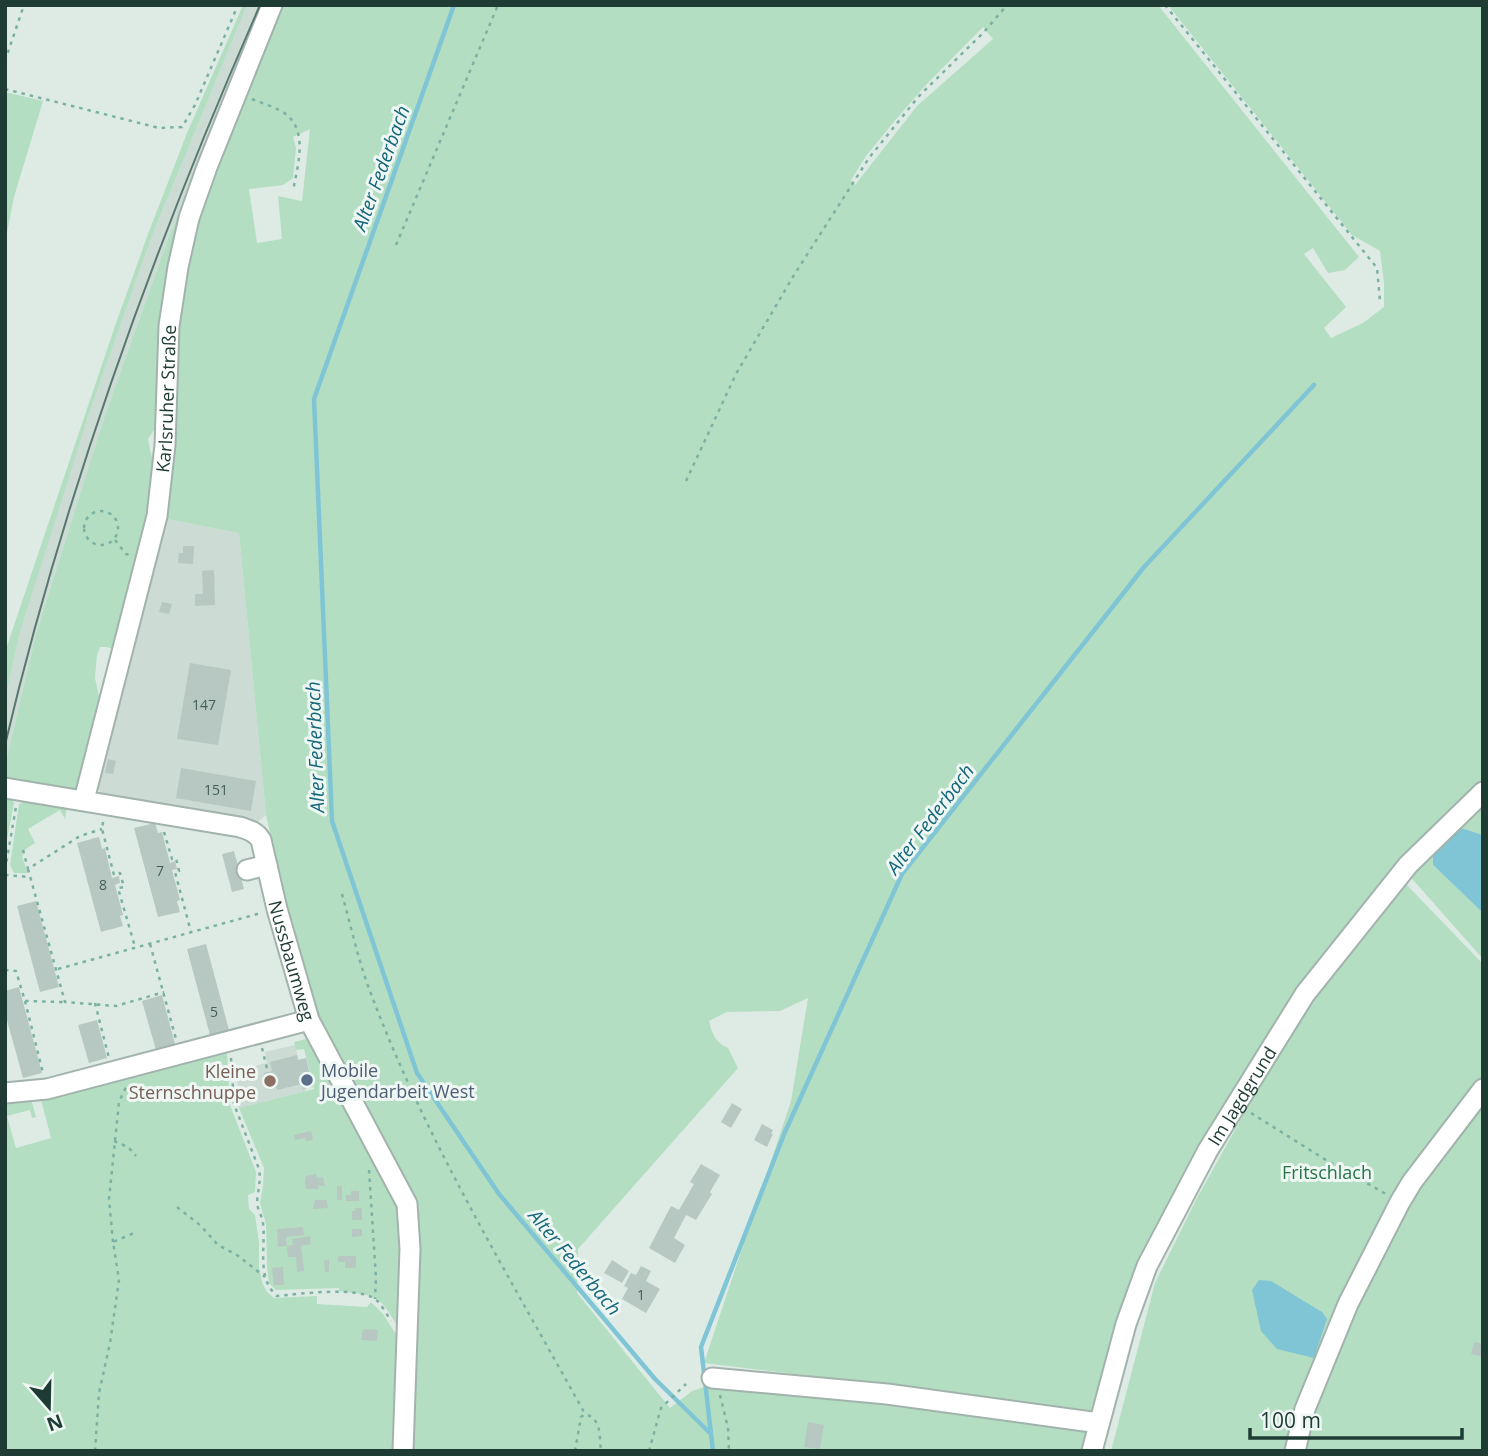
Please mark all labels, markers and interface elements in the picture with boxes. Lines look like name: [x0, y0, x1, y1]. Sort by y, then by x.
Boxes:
water label: Alter Federbach: [346, 102, 416, 236]
street label: Karlsruher Straße: [150, 324, 181, 474]
water label: Alter Federbach: [300, 681, 330, 815]
house number: 147: [192, 695, 216, 714]
water label: Alter Federbach: [879, 759, 980, 881]
house number: 151: [204, 780, 228, 799]
house number: 7: [156, 861, 164, 880]
house number: 8: [99, 875, 107, 894]
street label: Nussbaumweg: [263, 898, 321, 1024]
house number: 5: [210, 1002, 218, 1021]
street label: Im Jagdgrund: [1202, 1042, 1282, 1150]
place label: Mobile Jugendarbeit West: [319, 1058, 475, 1103]
place label: Kleine Sternschnuppe: [129, 1059, 256, 1104]
marker: Mobile Jugendarbeit West: [299, 1072, 315, 1088]
marker: Kleine Sternschnuppe: [262, 1073, 278, 1089]
park label: Fritschlach: [1282, 1160, 1372, 1184]
water label: Alter Federbach: [522, 1202, 627, 1321]
house number: 1: [637, 1285, 645, 1304]
north arrow: [14, 1372, 84, 1442]
scale bar: [1250, 1396, 1462, 1440]
text: 100 m: [1260, 1406, 1321, 1434]
text: N: [43, 1408, 67, 1438]

